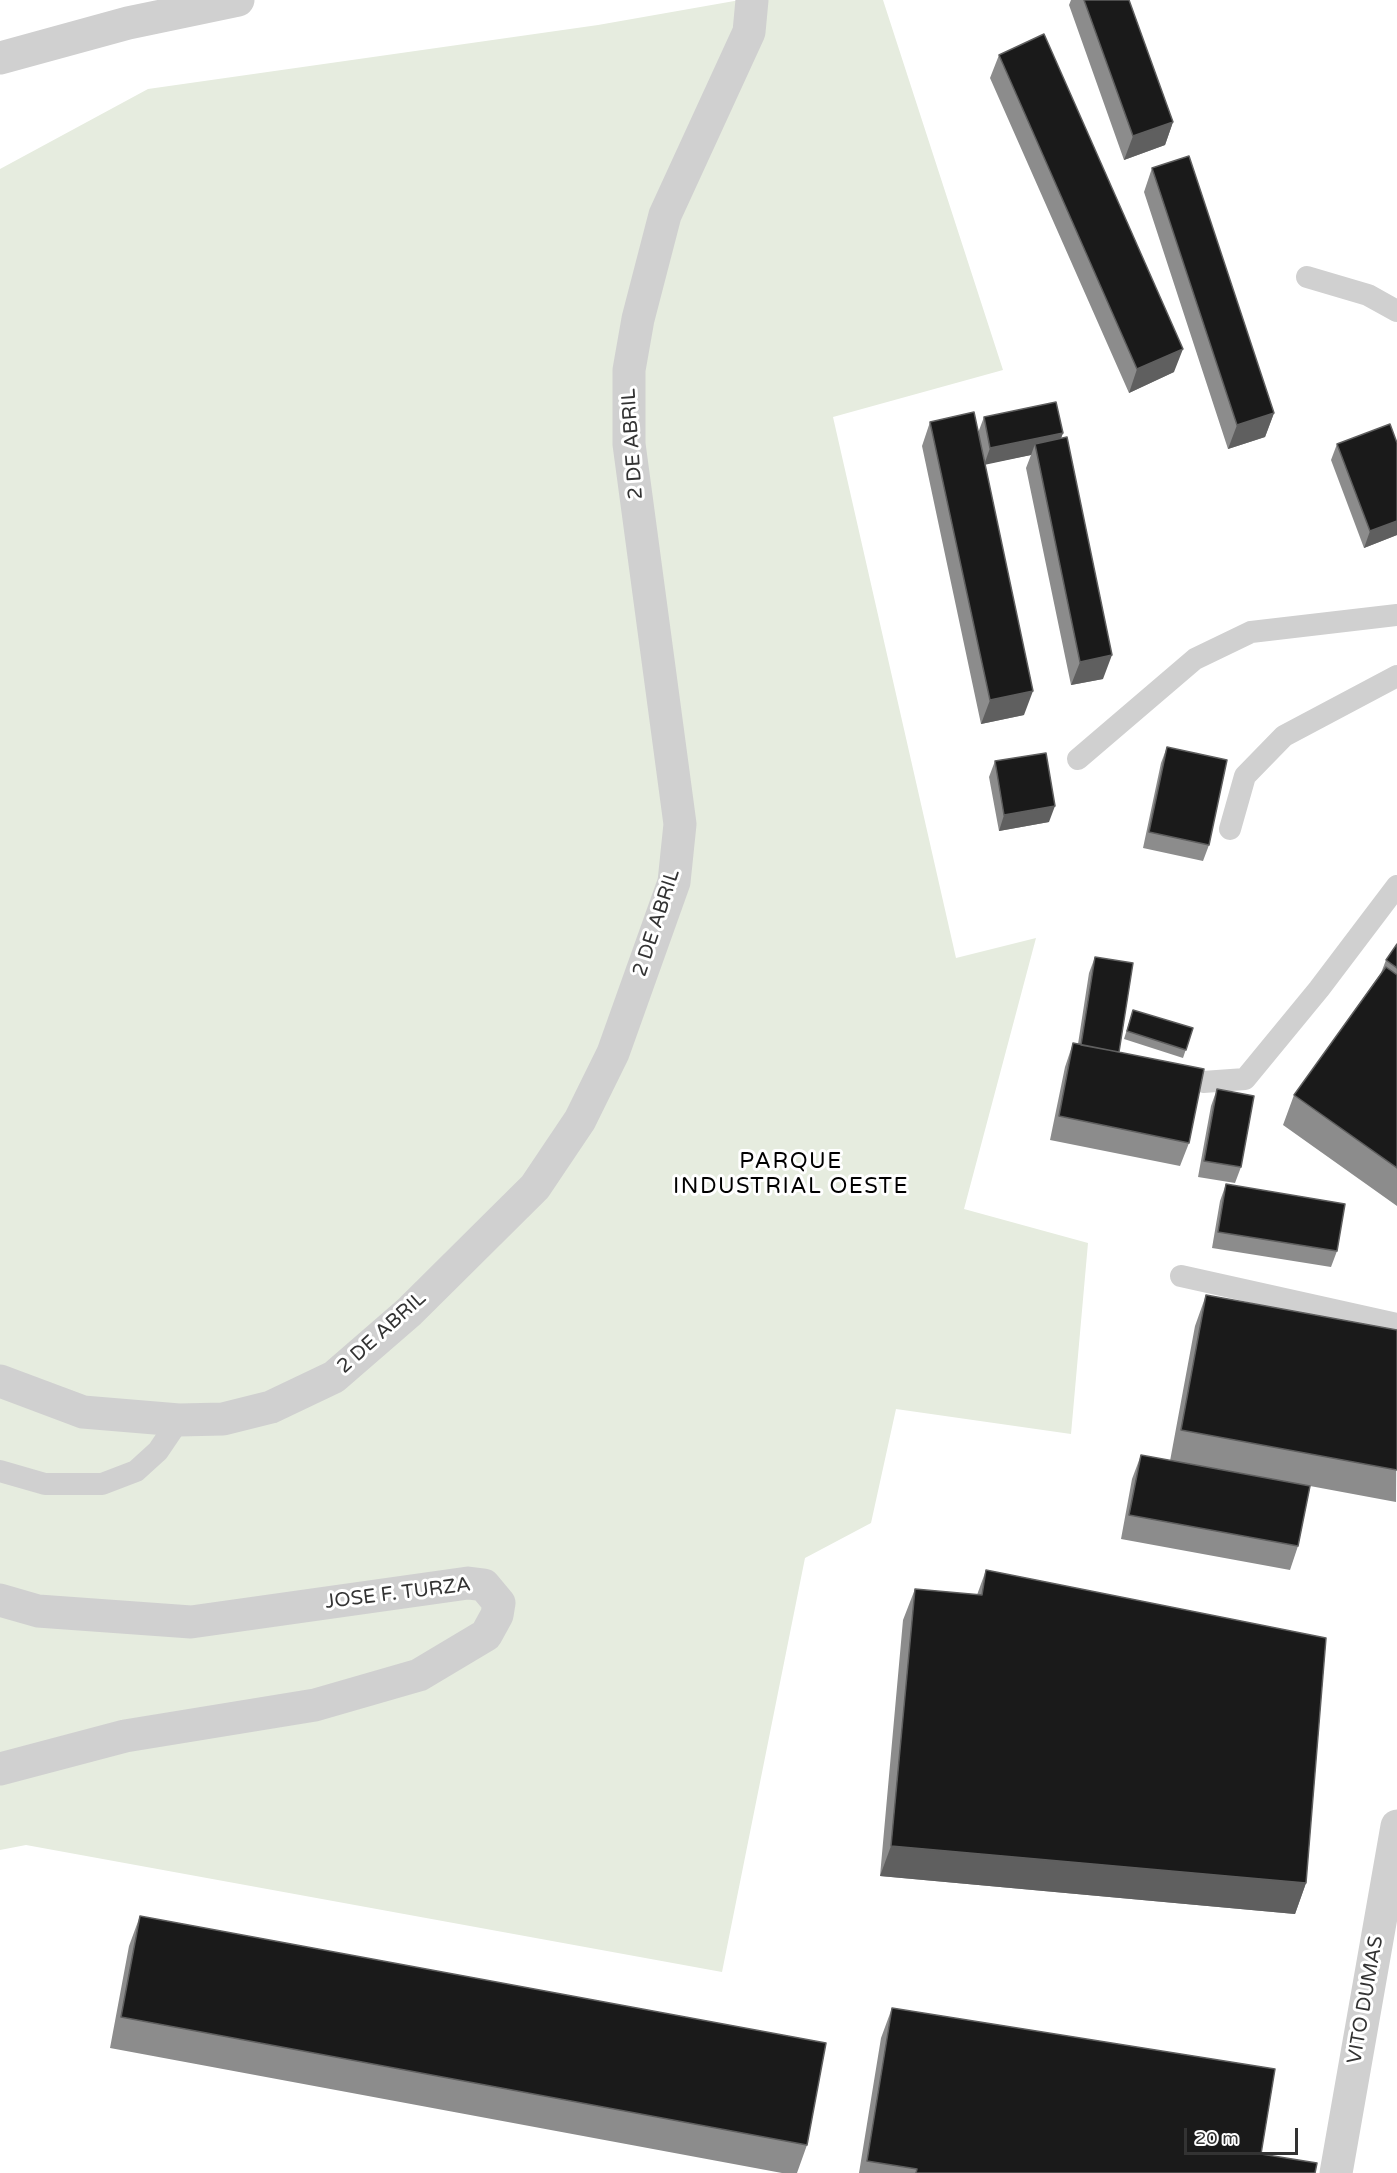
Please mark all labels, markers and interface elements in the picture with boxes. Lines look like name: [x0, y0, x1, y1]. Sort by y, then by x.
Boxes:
street label: 2 DE ABRIL: [617, 388, 649, 500]
street label: 2 DE ABRIL: [628, 867, 686, 979]
district label: PARQUE INDUSTRIAL OESTE: [673, 1149, 909, 1200]
street label: 2 DE ABRIL: [333, 1287, 431, 1379]
street label: JOSE F. TURZA: [324, 1573, 472, 1615]
street label: VITO DUMAS: [1343, 1934, 1389, 2066]
scale bar: [1187, 2116, 1301, 2154]
text: 20 m: [1195, 2127, 1239, 2149]

